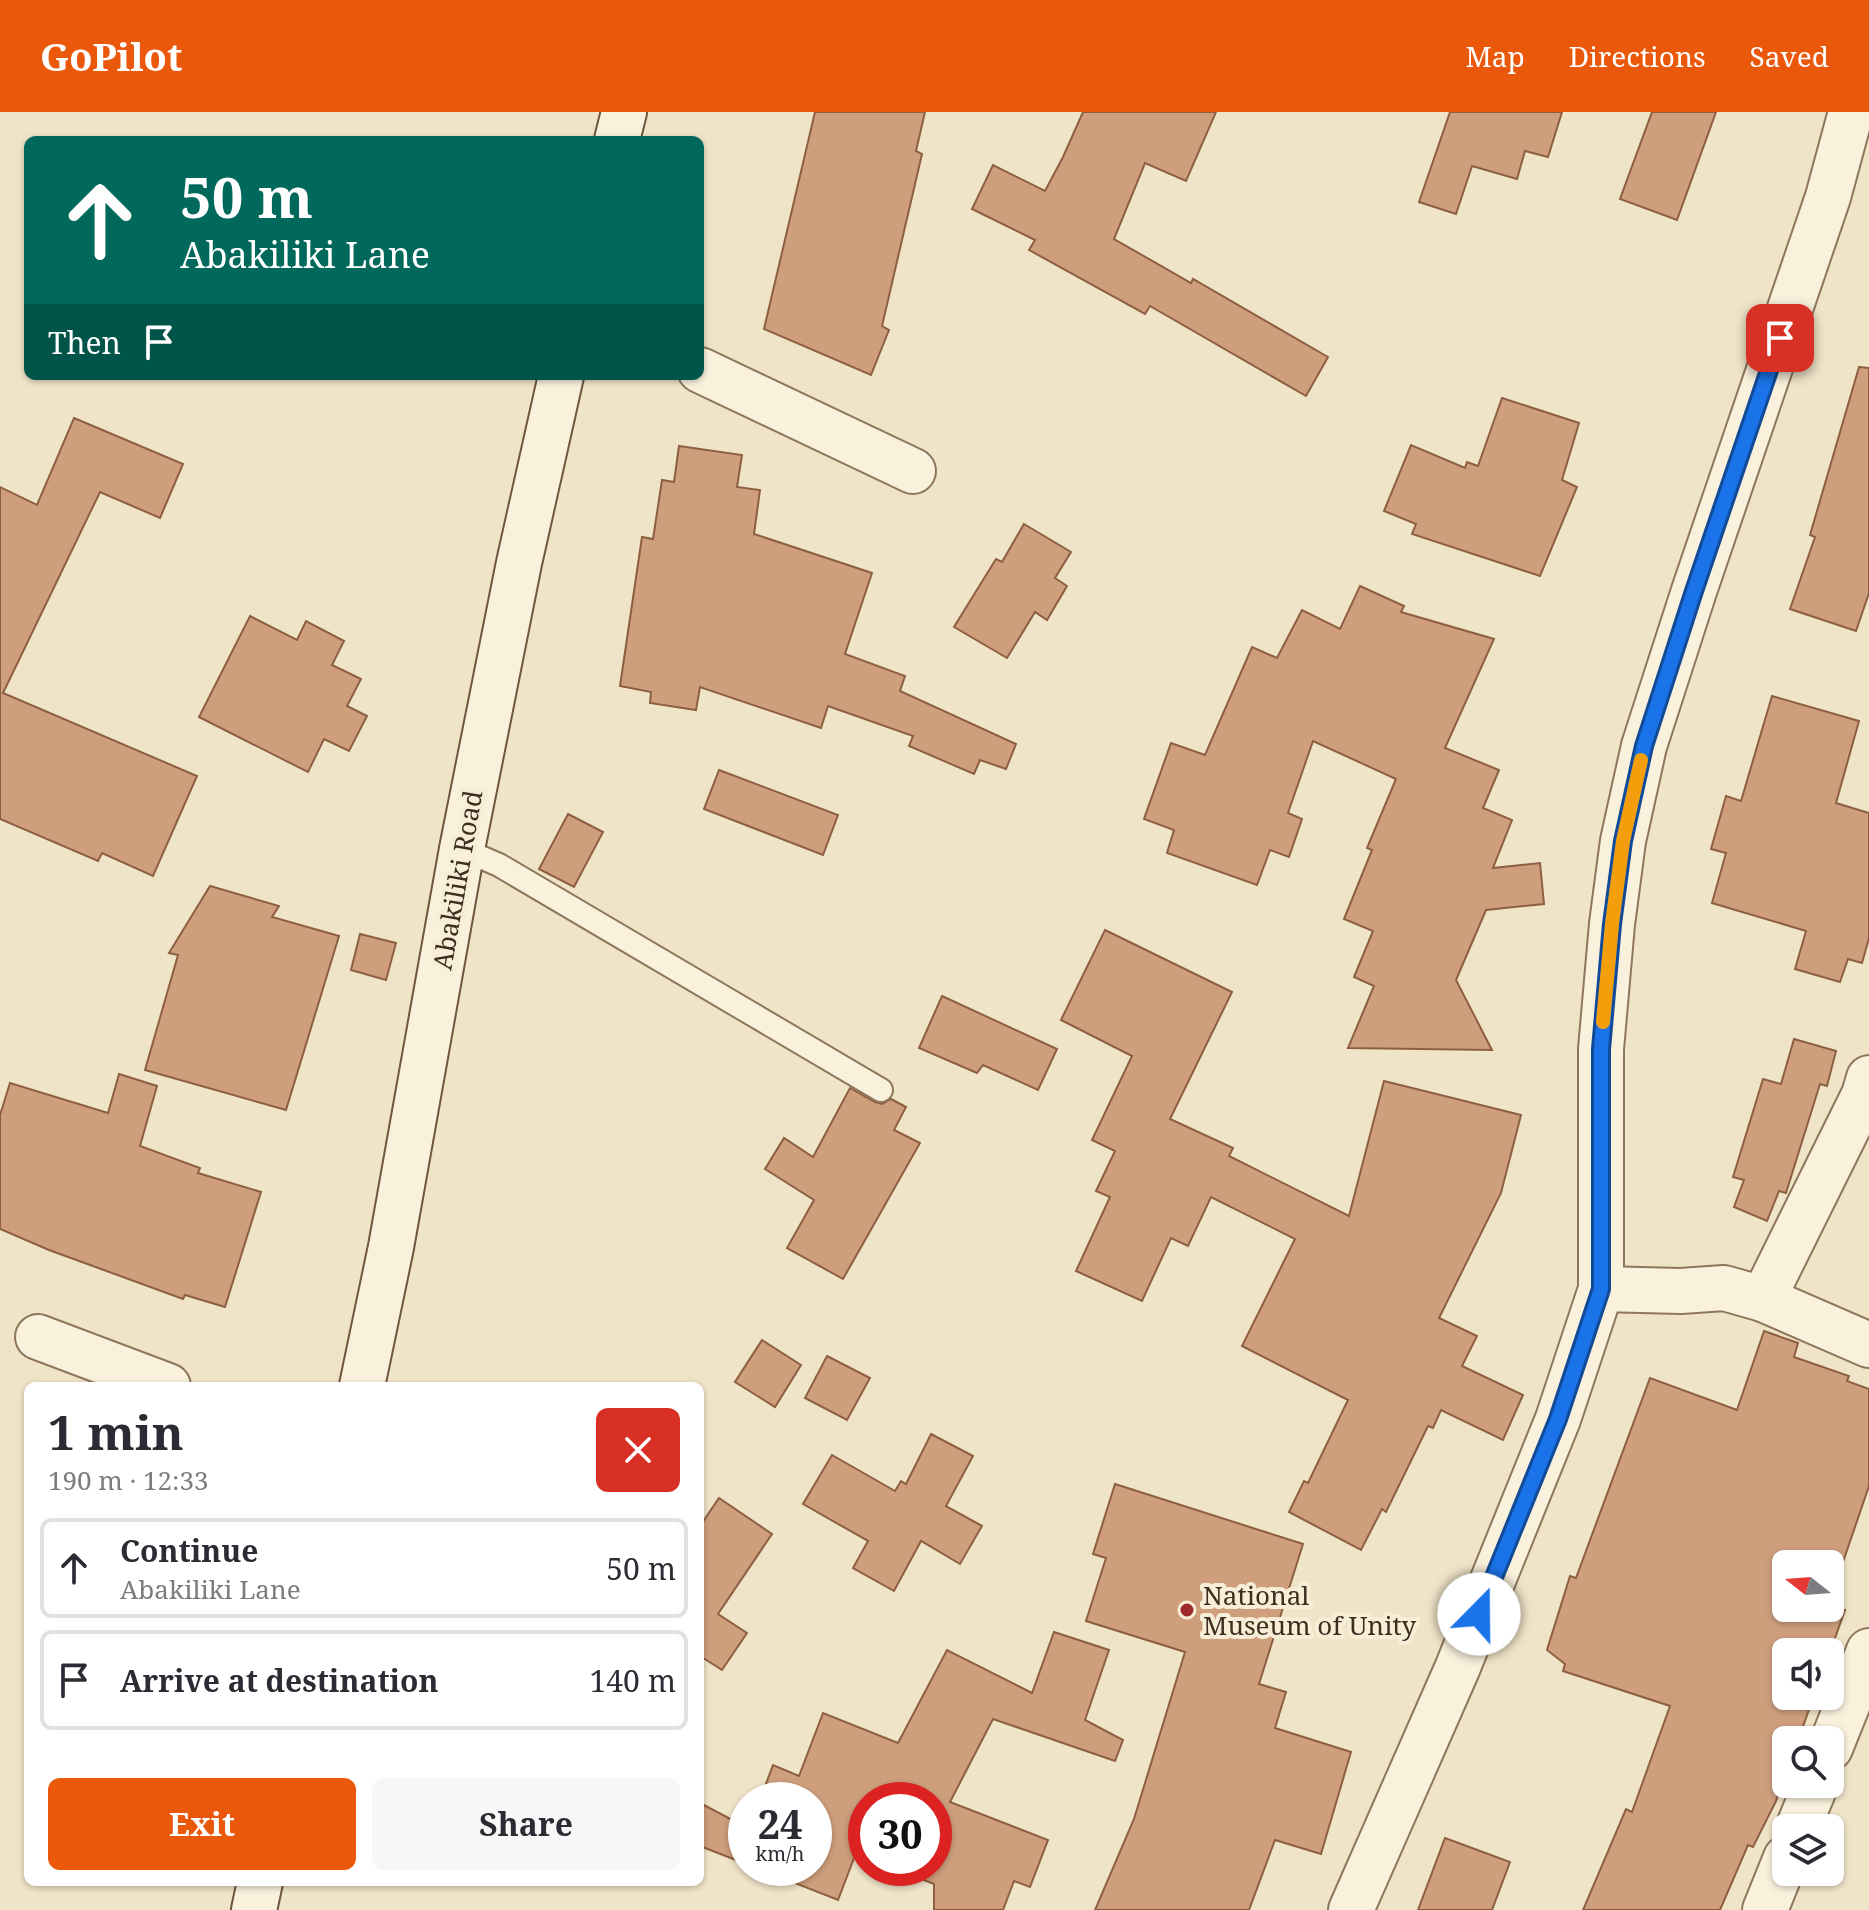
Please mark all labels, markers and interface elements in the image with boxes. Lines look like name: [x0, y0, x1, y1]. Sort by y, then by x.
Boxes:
text: GoPilot: [40, 30, 182, 82]
text: Map: [1465, 37, 1525, 75]
text: Directions: [1569, 37, 1706, 75]
text: Saved: [1750, 37, 1829, 75]
text: 50 m: [180, 158, 313, 234]
icon: ahead: [48, 168, 152, 272]
text: Abakiliki Lane: [180, 230, 430, 279]
pin: [1746, 304, 1814, 372]
icon: arrive: [1758, 316, 1802, 360]
icon: arrive: [137, 320, 181, 364]
text: Then: [48, 322, 121, 363]
street label: Abakiliki Road: [423, 787, 491, 973]
text: 1 min: [48, 1399, 184, 1464]
button: close: [596, 1408, 680, 1492]
text: 190 m · 12:33: [48, 1462, 209, 1498]
text: Continue: [120, 1530, 258, 1571]
icon: ahead: [52, 1546, 96, 1590]
text: 50 m: [606, 1548, 676, 1589]
north arrow: [1772, 1550, 1844, 1622]
map controls: [1772, 1550, 1844, 1886]
text: Abakiliki Lane: [120, 1571, 301, 1607]
position arrow: [1437, 1572, 1521, 1656]
place label: National Museum of Unity: [1203, 1577, 1417, 1643]
marker: National Museum of Unity: [1178, 1601, 1196, 1619]
button: sound: [1772, 1638, 1844, 1710]
icon: arrive: [52, 1658, 96, 1702]
text: Arrive at destination: [120, 1660, 439, 1701]
text: 140 m: [590, 1660, 676, 1701]
button: search: [1772, 1726, 1844, 1798]
button: Exit: [48, 1778, 356, 1870]
button: Share: [372, 1778, 680, 1870]
speed limit sign: 30: [848, 1782, 952, 1886]
text: 24: [757, 1796, 803, 1851]
button: layers: [1772, 1814, 1844, 1886]
text: km/h: [755, 1840, 805, 1867]

